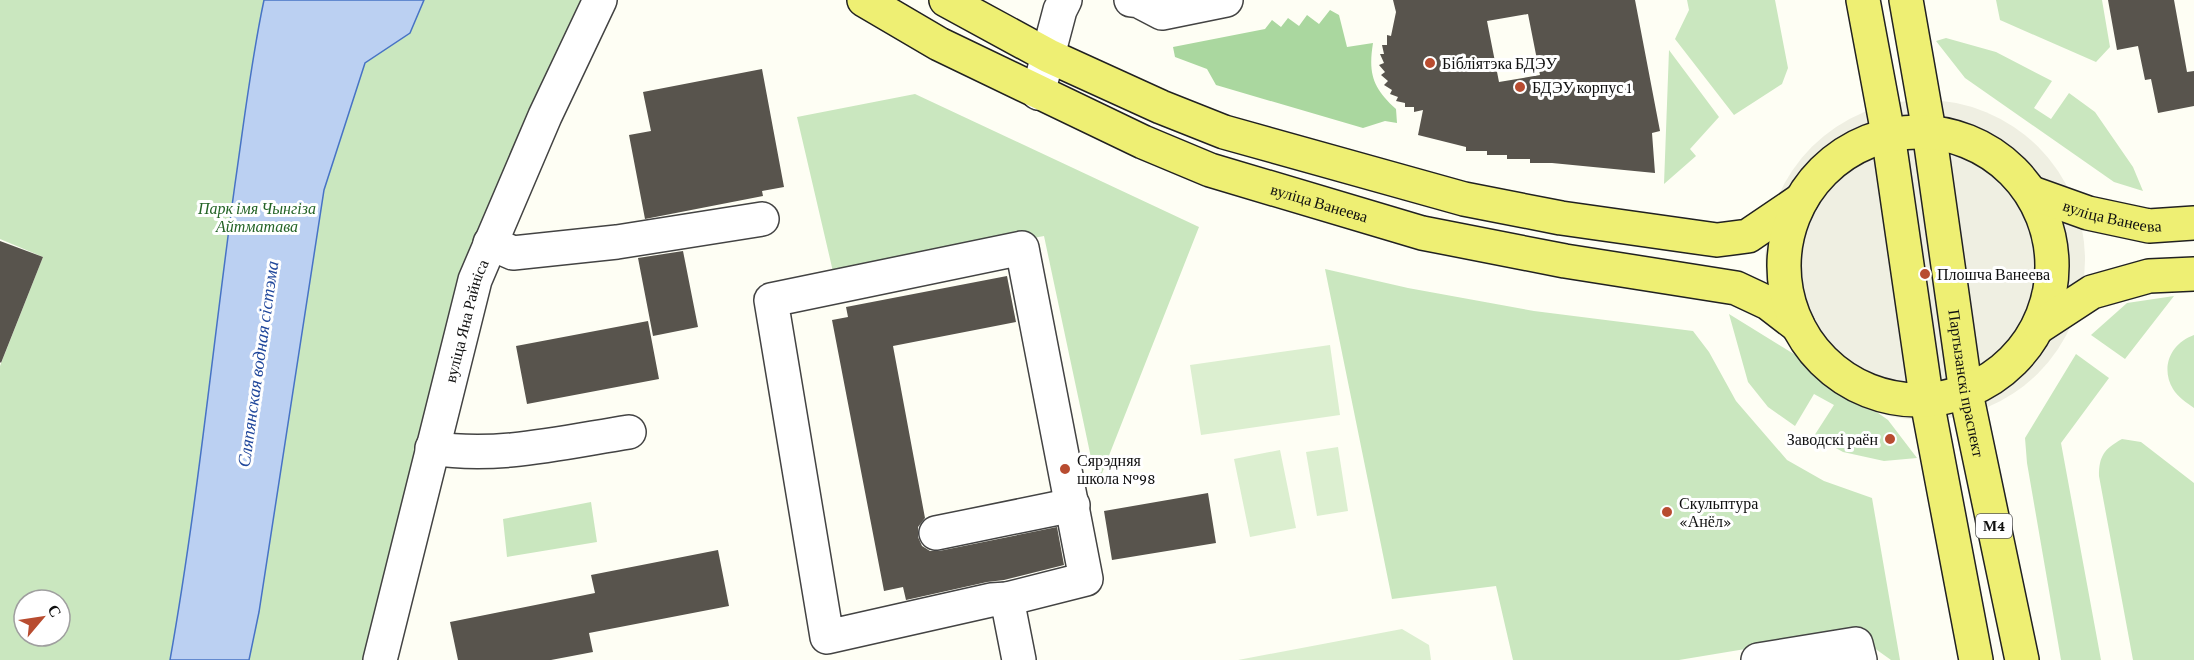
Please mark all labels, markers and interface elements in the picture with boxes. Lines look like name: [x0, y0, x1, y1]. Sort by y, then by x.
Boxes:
place label: Бібліятэка БДЭУ: [1442, 55, 1558, 73]
marker: Бібліятэка БДЭУ: [1423, 56, 1437, 70]
place label: БДЭУ корпус 1: [1532, 79, 1632, 97]
marker: БДЭУ корпус 1: [1513, 80, 1527, 94]
street label: вуліца Ванеева: [1269, 181, 1370, 225]
street label: вуліца Ванеева: [2061, 197, 2162, 235]
park label: Парк імя Чынгіза Айтматава: [197, 200, 316, 235]
street label: вуліца Яна Райніса: [442, 257, 492, 384]
water label: Сляпянская водная сістэма: [234, 260, 282, 468]
place label: Плошча Ванеева: [1937, 266, 2050, 283]
marker: Плошча Ванеева: [1918, 267, 1932, 281]
street label: Партызанскі праспект: [1945, 308, 1987, 459]
place label: Заводскі раён: [1787, 431, 1878, 449]
marker: Заводскі раён: [1883, 432, 1897, 446]
place label: Сярэдняя школа №98: [1077, 452, 1156, 487]
marker: Сярэдняя школа №98: [1058, 462, 1072, 476]
place label: Скульптура «Анёл»: [1679, 495, 1758, 530]
marker: Скульптура «Анёл»: [1660, 505, 1674, 519]
road number: М4: [1976, 514, 2012, 538]
north arrow: [12, 588, 72, 648]
text: С: [44, 602, 65, 620]

